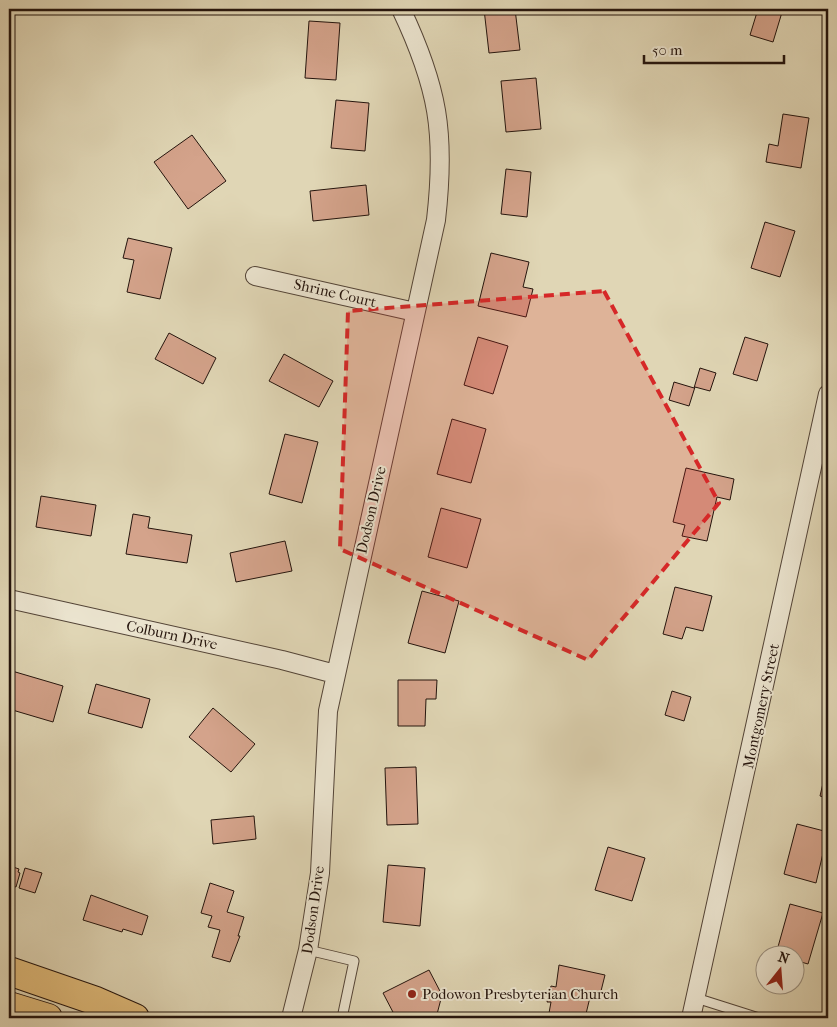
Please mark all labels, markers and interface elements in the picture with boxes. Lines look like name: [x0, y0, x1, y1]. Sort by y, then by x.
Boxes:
scale bar: [644, 32, 784, 64]
text: 50 m: [652, 41, 683, 59]
street label: Shrine Court: [292, 275, 379, 311]
street label: Dodson Drive: [352, 464, 390, 555]
street label: Colburn Drive: [125, 617, 220, 654]
street label: Montgomery Street: [739, 641, 783, 770]
street label: Dodson Drive: [298, 864, 328, 955]
north arrow: [754, 944, 804, 994]
text: N: [776, 948, 792, 968]
place label: Podowon Presbyterian Church: [422, 985, 619, 1003]
marker: Podowon Presbyterian Church: [406, 988, 418, 1000]

